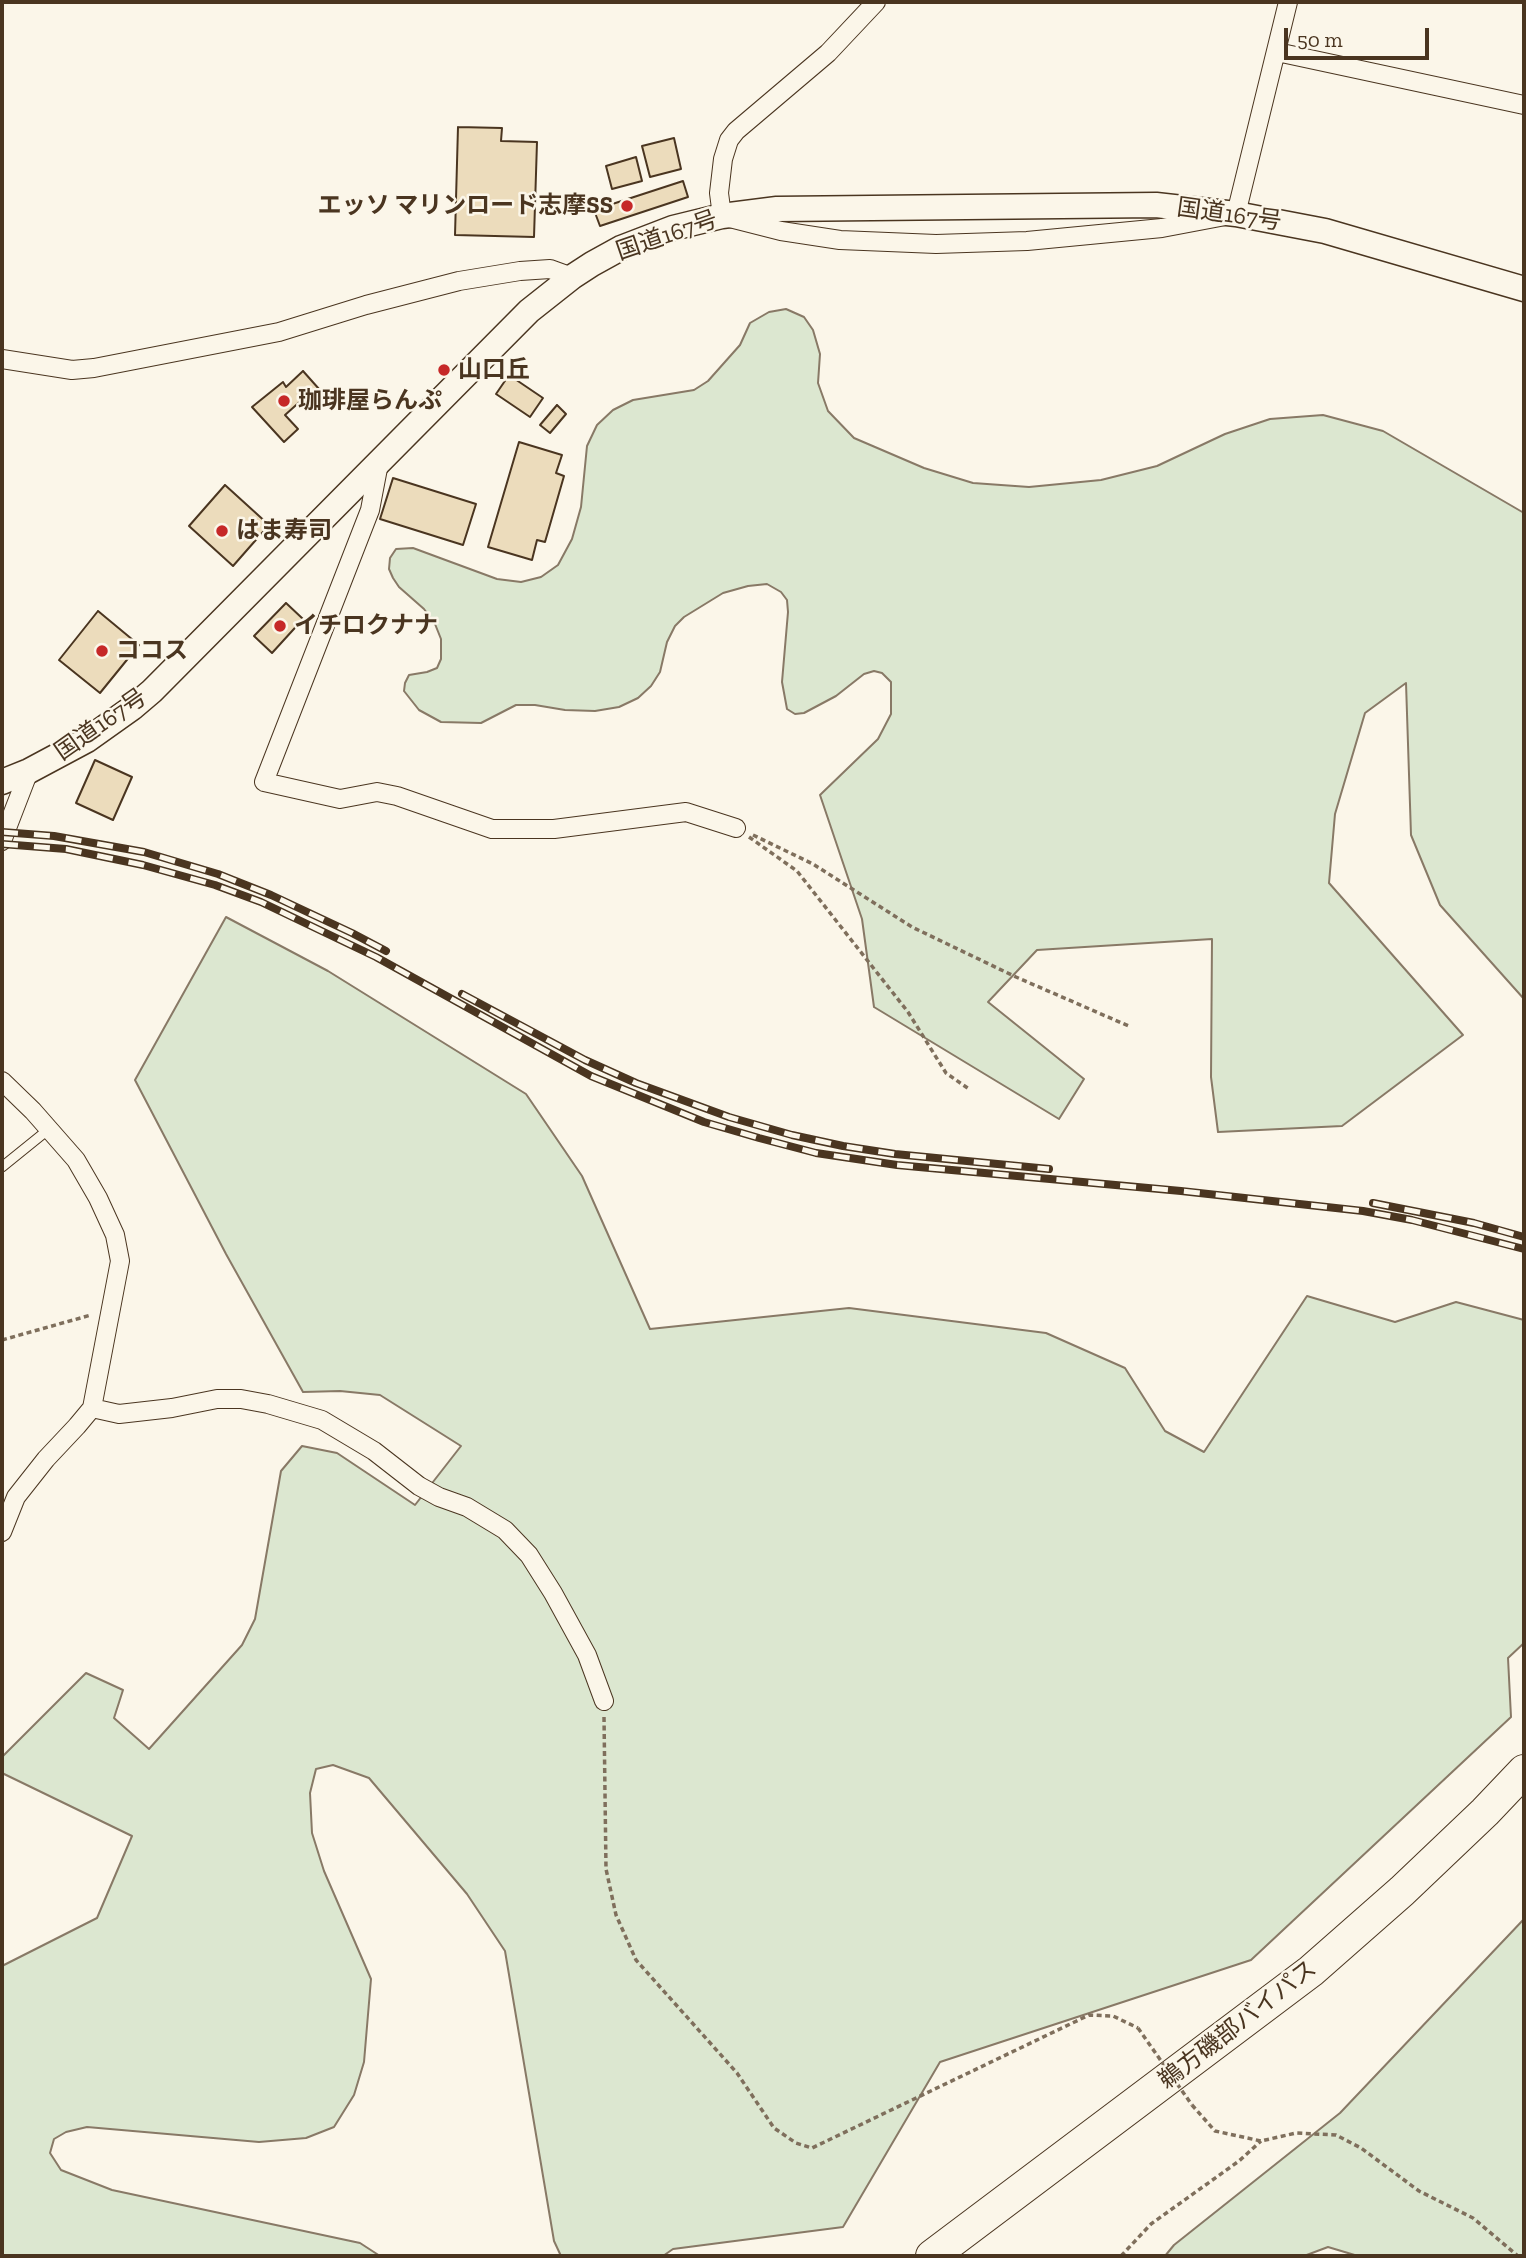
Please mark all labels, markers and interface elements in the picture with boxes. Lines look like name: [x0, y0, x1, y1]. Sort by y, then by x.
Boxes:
scale bar: [1288, 14, 1433, 58]
text: 50 m: [1297, 27, 1343, 52]
place label: エッソ マリンロード志摩SS: [318, 192, 613, 220]
street label: 国道167号: [1175, 193, 1283, 237]
marker: エッソ マリンロード志摩SS: [619, 198, 635, 214]
street label: 国道167号: [613, 205, 721, 267]
place label: 山口丘: [458, 356, 530, 384]
marker: 山口丘: [436, 362, 452, 378]
place label: 珈琲屋らんぷ: [298, 387, 442, 415]
marker: 珈琲屋らんぷ: [276, 393, 292, 409]
place label: はま寿司: [236, 517, 332, 545]
marker: はま寿司: [214, 523, 230, 539]
place label: イチロクナナ: [294, 612, 438, 640]
marker: イチロクナナ: [272, 618, 288, 634]
place label: ココス: [116, 637, 188, 665]
marker: ココス: [94, 643, 110, 659]
street label: 国道167号: [50, 683, 152, 767]
street label: 鵜方磯部バイパス: [1153, 1955, 1323, 2095]

